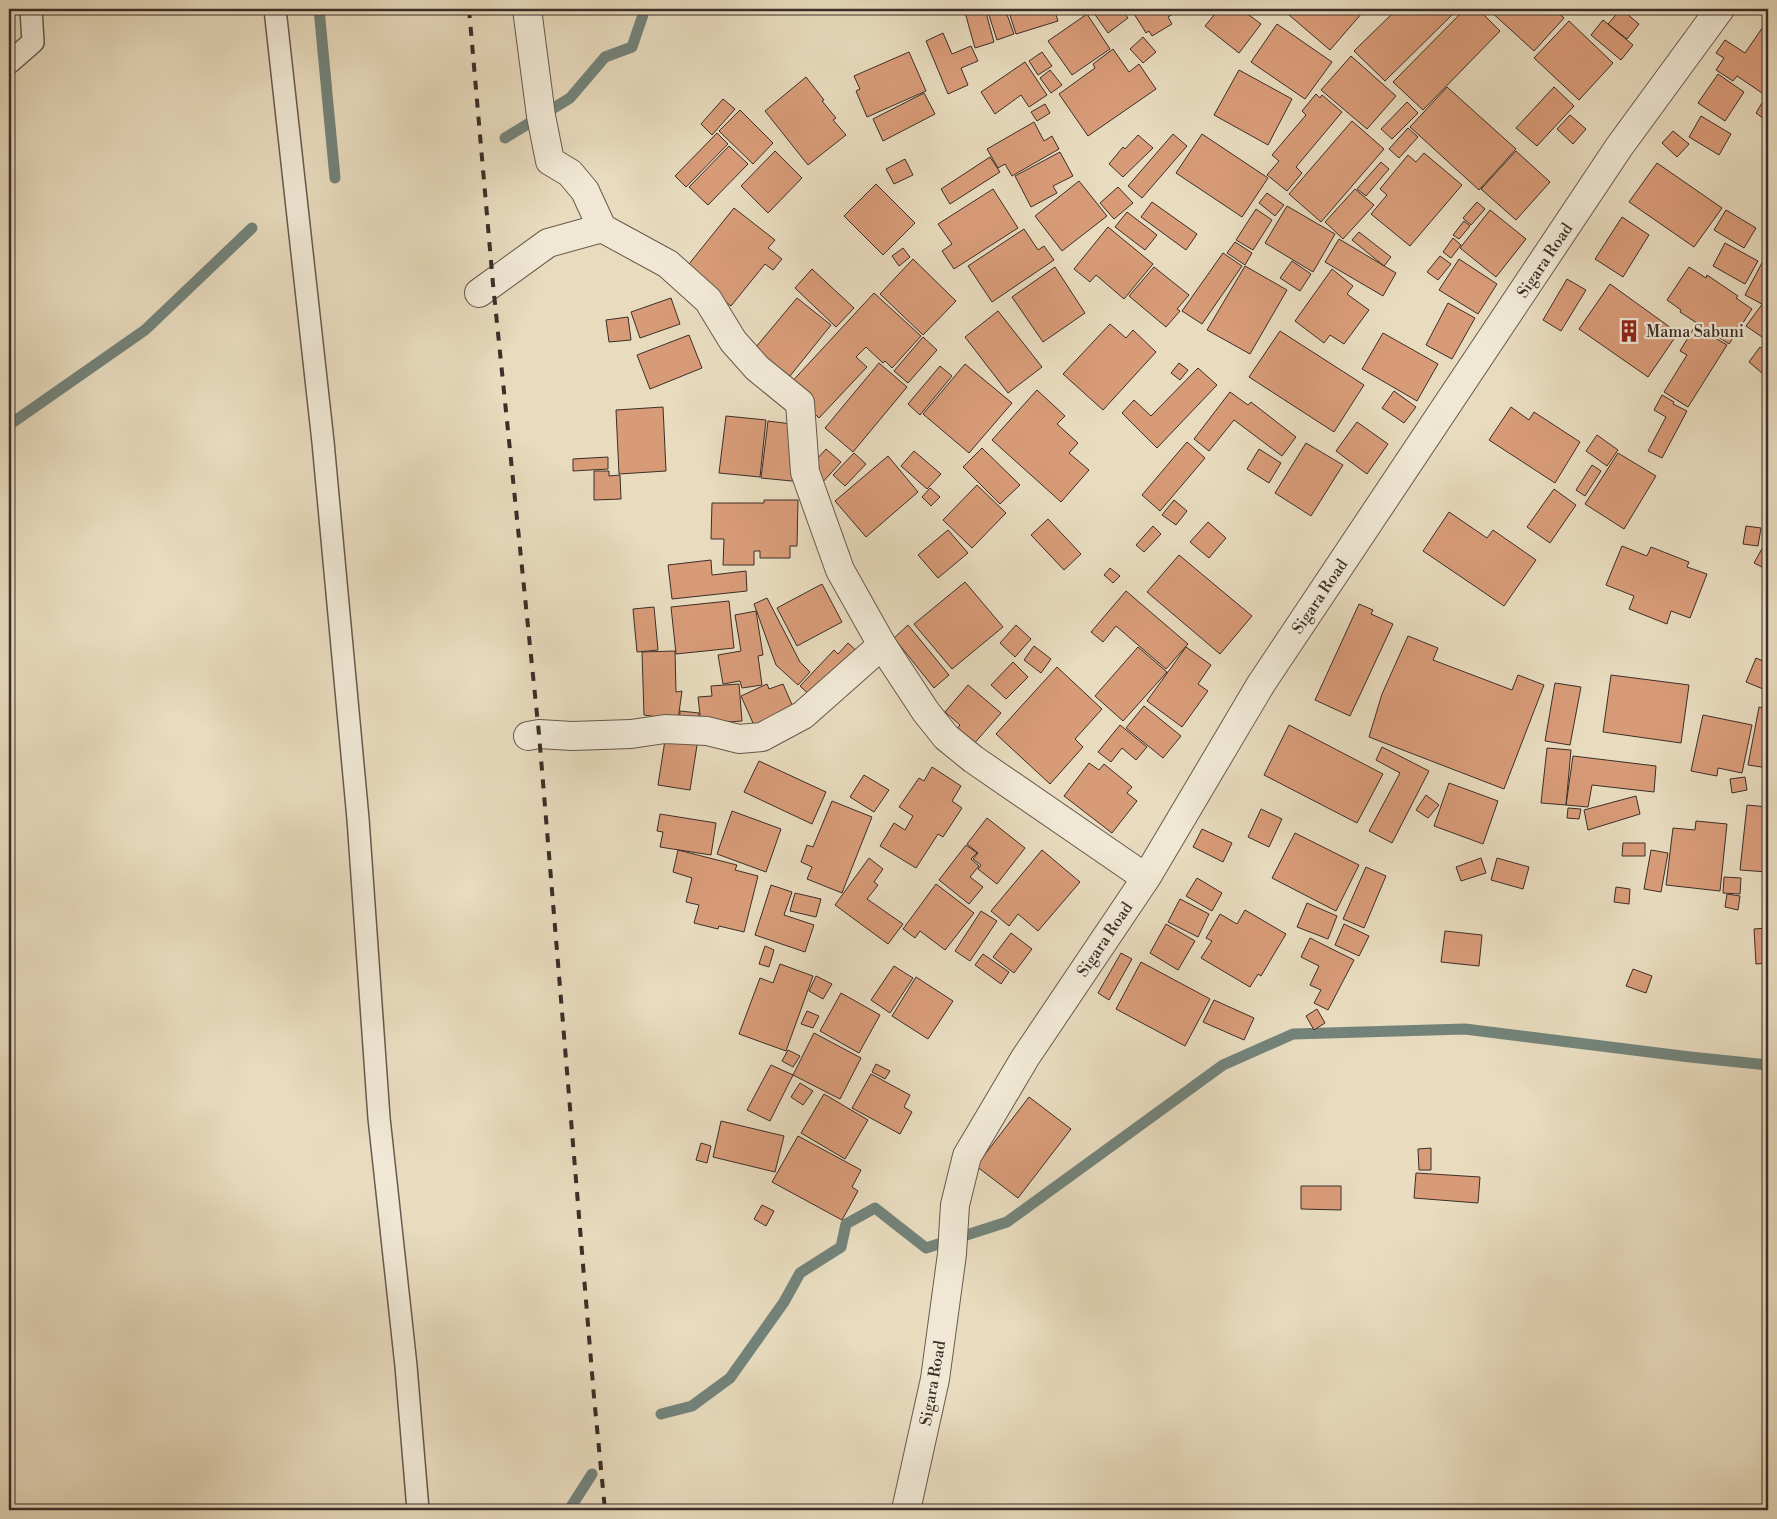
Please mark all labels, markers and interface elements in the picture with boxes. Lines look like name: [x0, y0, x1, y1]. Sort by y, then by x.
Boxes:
street label: Sigara Road: [1512, 219, 1577, 302]
building icon: Mama Sabuni: [1616, 318, 1642, 344]
place label: Mama Sabuni: [1646, 322, 1744, 342]
street label: Sigara Road: [1287, 555, 1352, 638]
street label: Sigara Road: [1072, 898, 1137, 981]
street label: Sigara Road: [916, 1339, 950, 1427]

